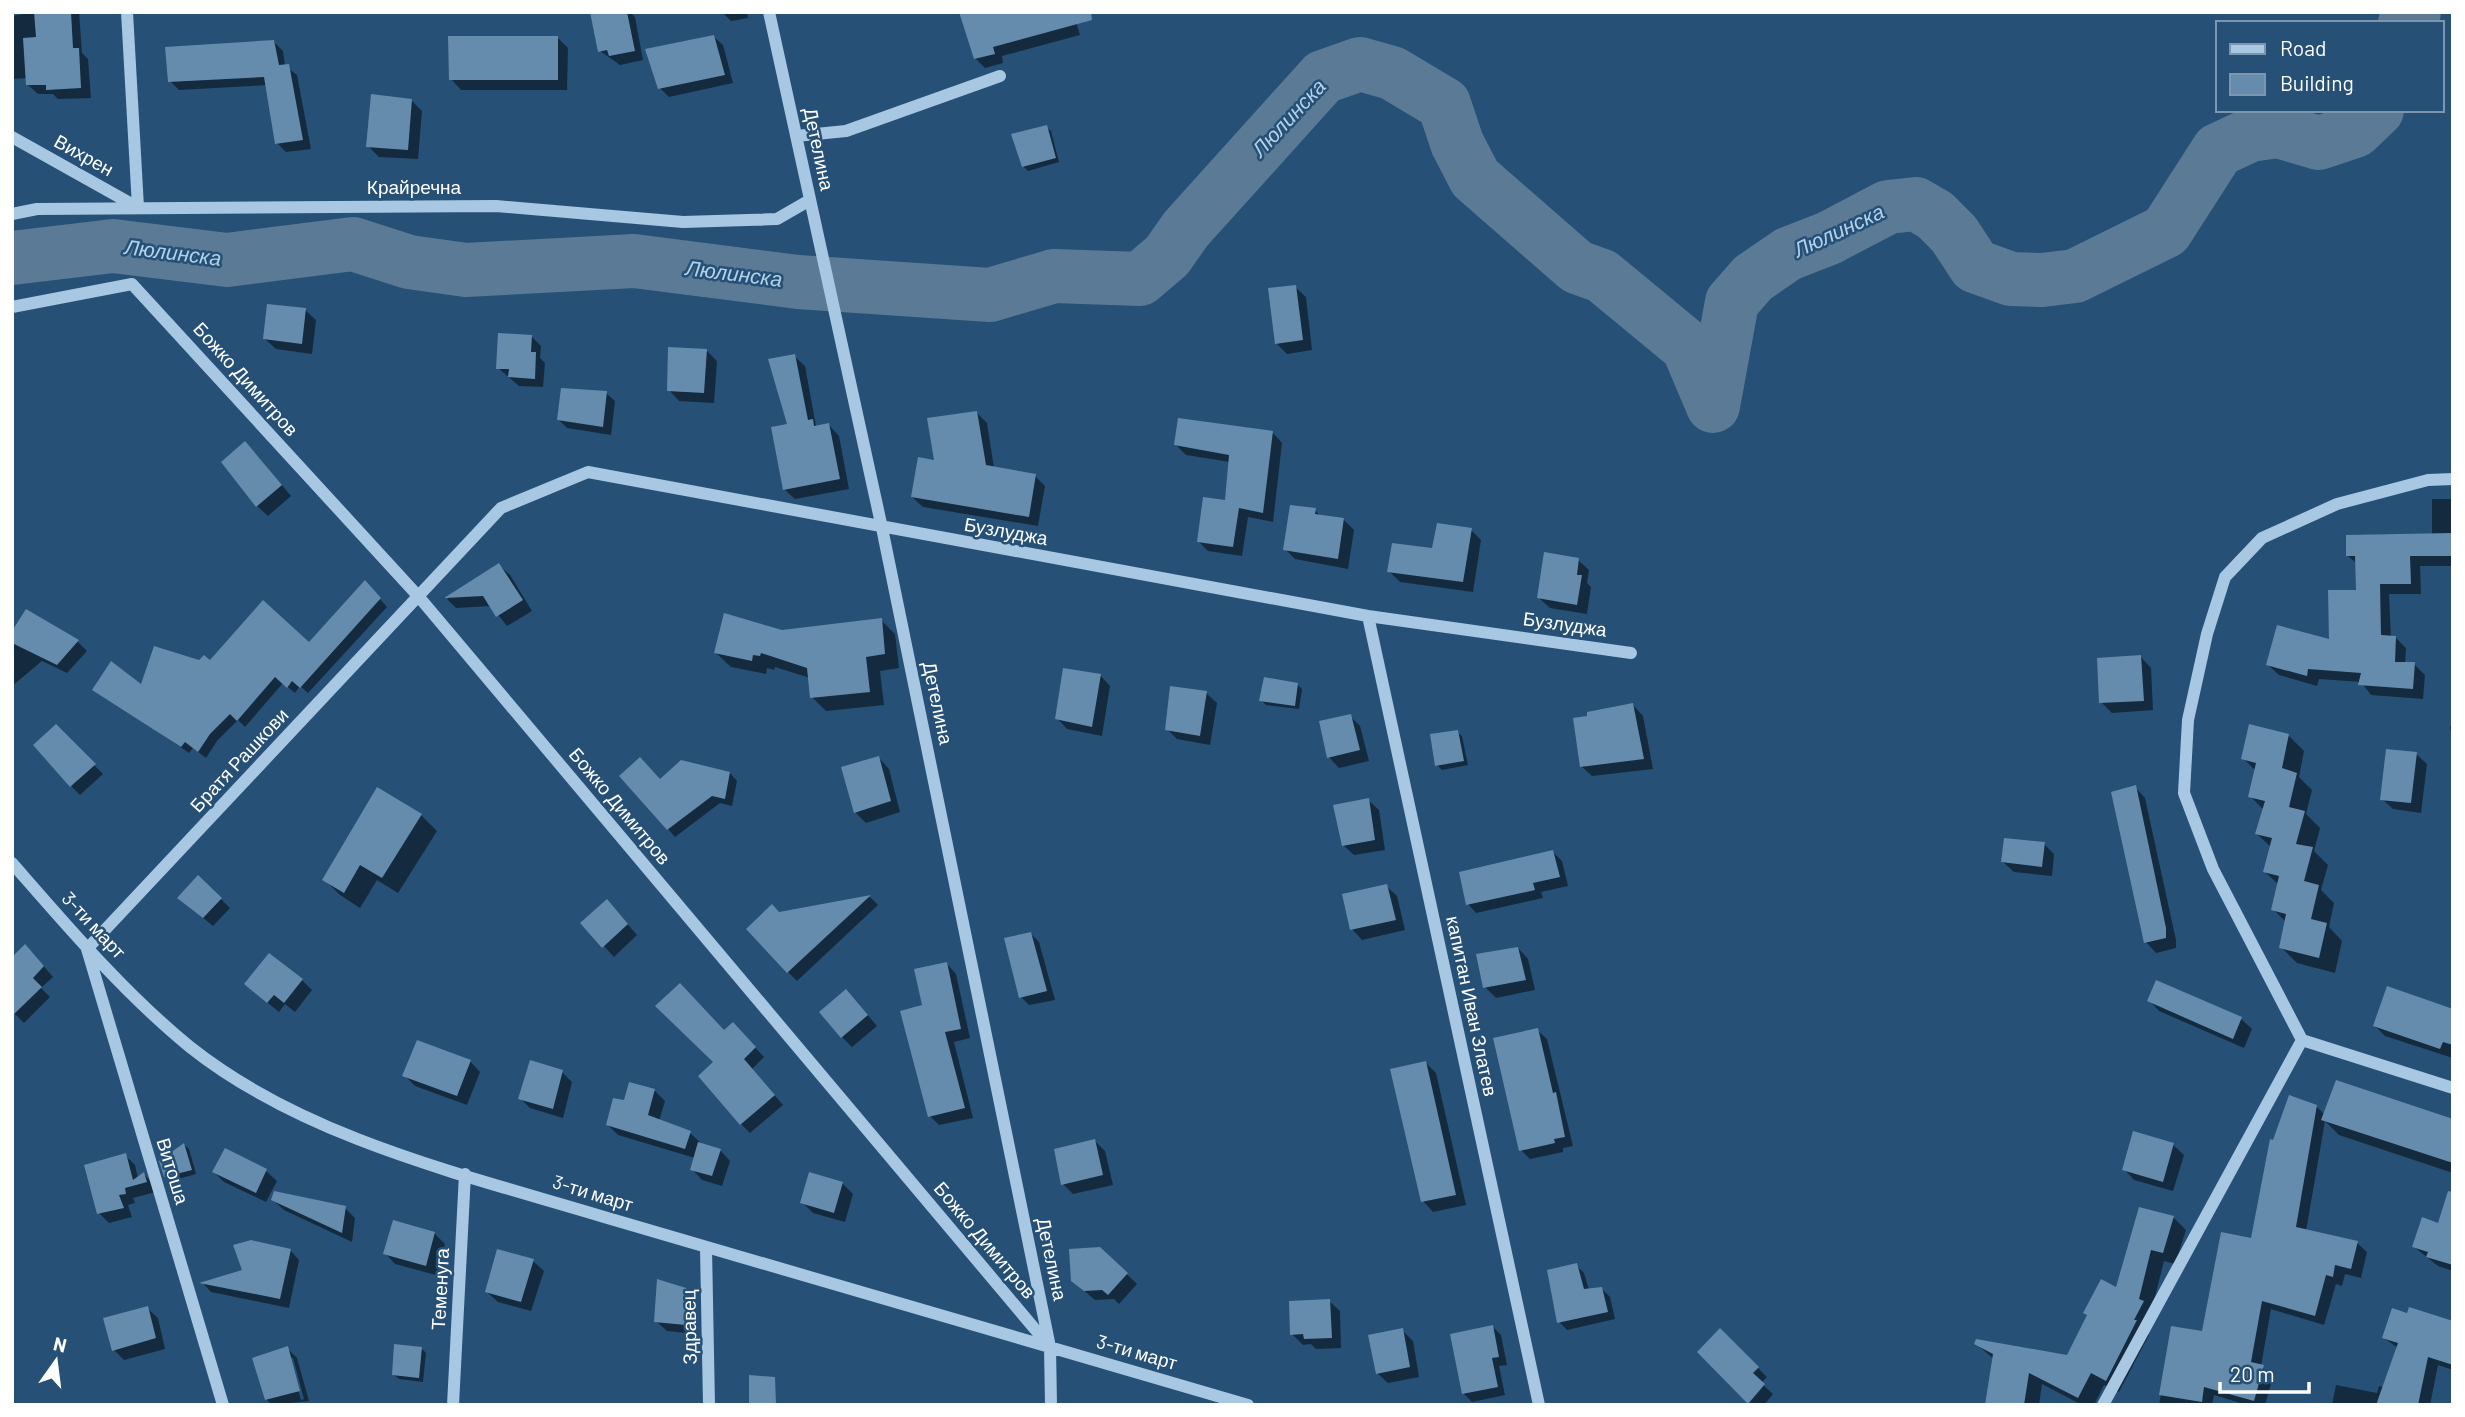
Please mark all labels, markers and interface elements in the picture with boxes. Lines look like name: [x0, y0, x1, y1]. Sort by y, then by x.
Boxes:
legend: [2216, 21, 2444, 112]
text: Road: [2280, 35, 2326, 60]
text: Building: [2280, 70, 2354, 95]
water label: Люлинска: [1244, 73, 1330, 162]
street label: Детелина: [800, 105, 840, 193]
street label: Вихрен: [50, 129, 118, 180]
street label: Крайречна: [367, 175, 462, 198]
water label: Люлинска: [1787, 198, 1888, 262]
water label: Люлинска: [122, 233, 223, 270]
water label: Люлинска: [683, 254, 784, 291]
street label: Божко Димитров: [189, 317, 304, 440]
street label: Бузлуджа: [963, 512, 1050, 549]
street label: Бузлуджа: [1522, 606, 1609, 641]
street label: Детелина: [919, 659, 959, 747]
street label: Братя Рашкови: [185, 703, 293, 816]
street label: Божко Димитров: [565, 743, 676, 869]
street label: 3-ти март: [58, 887, 131, 963]
street label: капитан Иван Златев: [1442, 914, 1503, 1098]
street label: Витоша: [153, 1135, 195, 1207]
street label: 3-ти март: [550, 1169, 636, 1216]
street label: Божко Димитров: [930, 1177, 1041, 1303]
street label: Детелина: [1033, 1215, 1073, 1303]
street label: Теменуга: [426, 1247, 453, 1330]
street label: Здравец: [676, 1289, 701, 1365]
north arrow: [21, 1326, 91, 1396]
street label: 3-ти март: [1094, 1329, 1180, 1374]
text: N: [51, 1331, 69, 1357]
scale bar: [2220, 1350, 2309, 1394]
text: 20 m: [2230, 1361, 2275, 1386]

